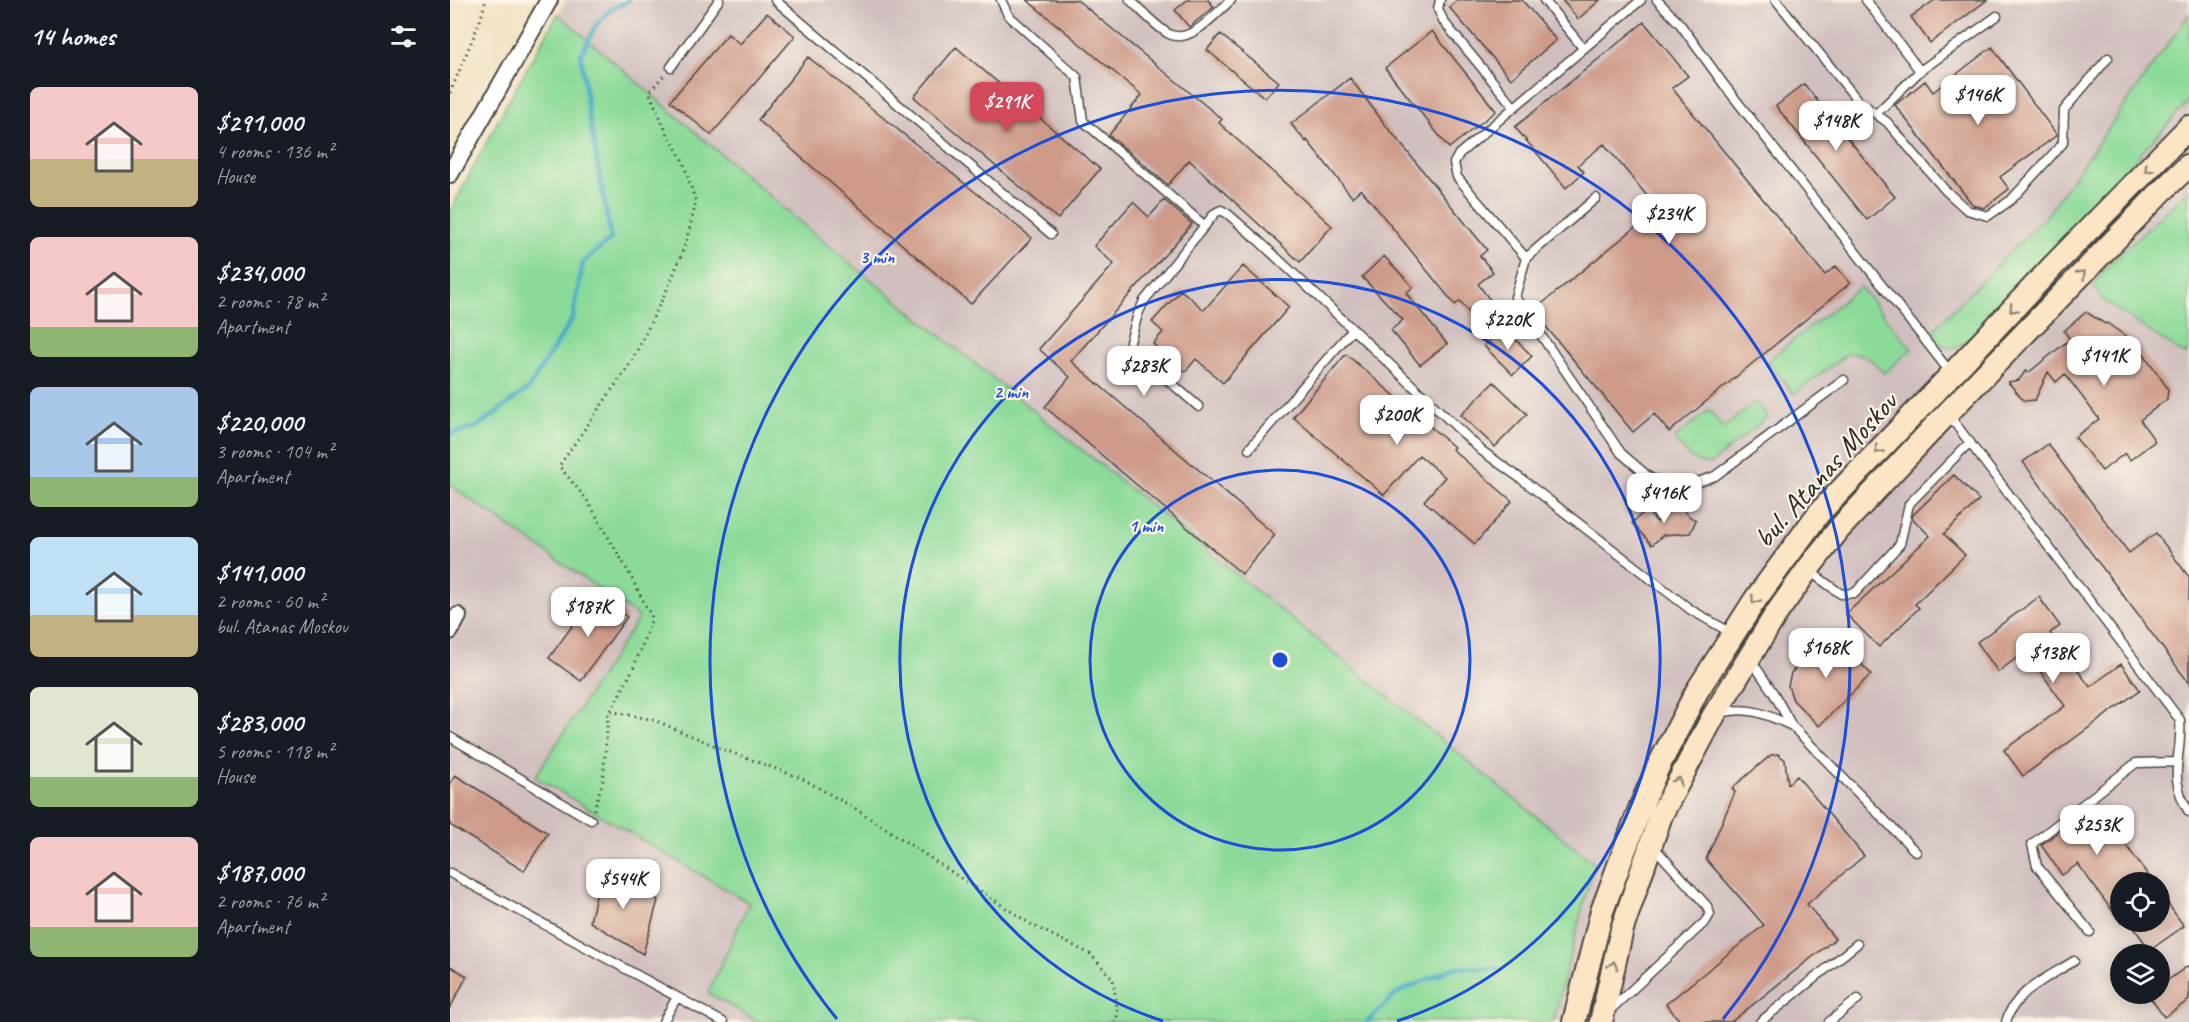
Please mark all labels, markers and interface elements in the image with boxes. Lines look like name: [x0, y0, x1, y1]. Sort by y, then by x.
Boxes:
text: 14 homes: [30, 20, 115, 53]
icon: filters: [387, 20, 420, 53]
pin: $146K: [1936, 75, 2020, 126]
pin: $291K: [965, 82, 1049, 133]
text: $146K: [1955, 82, 2001, 107]
text: $291K: [984, 89, 1030, 114]
pin: $148K: [1794, 101, 1878, 152]
text: $291,000: [216, 106, 303, 139]
text: $148K: [1813, 108, 1859, 133]
icon: home: [78, 111, 150, 183]
text: 4 rooms · 136 m²: [216, 139, 333, 164]
one-way arrow: [2144, 162, 2155, 172]
text: House: [216, 164, 255, 189]
pin: $234K: [1627, 194, 1711, 245]
text: $234K: [1646, 201, 1692, 226]
text: 3 min: [860, 246, 895, 268]
text: $234,000: [216, 256, 303, 289]
icon: home: [78, 261, 150, 333]
one-way arrow: [2075, 270, 2086, 280]
text: 2 rooms · 78 m²: [216, 289, 324, 314]
pin: $220K: [1466, 300, 1550, 351]
one-way arrow: [2009, 302, 2020, 313]
text: $220K: [1485, 307, 1531, 332]
text: Apartment: [216, 314, 289, 339]
pin: $141K: [2062, 336, 2146, 387]
text: $141K: [2081, 343, 2127, 368]
pin: $283K: [1102, 346, 1186, 397]
text: $283K: [1121, 353, 1167, 378]
text: 2 min: [994, 381, 1029, 403]
street label: bul. Atanas Moskov: [1745, 382, 1907, 556]
pin: $200K: [1355, 395, 1439, 446]
text: $200K: [1374, 402, 1420, 427]
text: $220,000: [216, 406, 303, 439]
icon: home: [78, 411, 150, 483]
text: 3 rooms · 104 m²: [216, 439, 333, 464]
one-way arrow: [1875, 443, 1886, 454]
text: Apartment: [216, 464, 289, 489]
pin: $416K: [1622, 473, 1706, 524]
text: $416K: [1641, 480, 1687, 505]
text: 1 min: [1129, 515, 1164, 537]
text: $141,000: [216, 556, 303, 589]
icon: home: [78, 561, 150, 633]
pin: $187K: [546, 587, 630, 638]
text: 2 rooms · 60 m²: [216, 589, 324, 614]
text: $187K: [565, 594, 611, 619]
one-way arrow: [1751, 594, 1762, 605]
text: bul. Atanas Moskov: [216, 614, 347, 639]
pin: $168K: [1784, 628, 1868, 679]
pin: $138K: [2011, 633, 2095, 684]
text: $168K: [1803, 635, 1849, 660]
text: $138K: [2030, 640, 2076, 665]
centre of rings: [1270, 650, 1290, 670]
text: $283,000: [216, 706, 303, 739]
icon: home: [78, 711, 150, 783]
text: 5 rooms · 118 m²: [216, 739, 333, 764]
text: House: [216, 764, 255, 789]
one-way arrow: [1671, 777, 1682, 788]
pin: $253K: [2055, 805, 2139, 856]
text: $253K: [2074, 812, 2120, 837]
text: $187,000: [216, 856, 303, 889]
pin: $544K: [581, 859, 665, 910]
icon: home: [78, 861, 150, 933]
text: $544K: [600, 866, 646, 891]
map controls: [2110, 872, 2170, 1004]
button: locate: [2110, 872, 2170, 932]
text: 2 rooms · 76 m²: [216, 889, 324, 914]
text: Apartment: [216, 914, 289, 939]
button: layers: [2110, 944, 2170, 1004]
one-way arrow: [1606, 960, 1618, 971]

